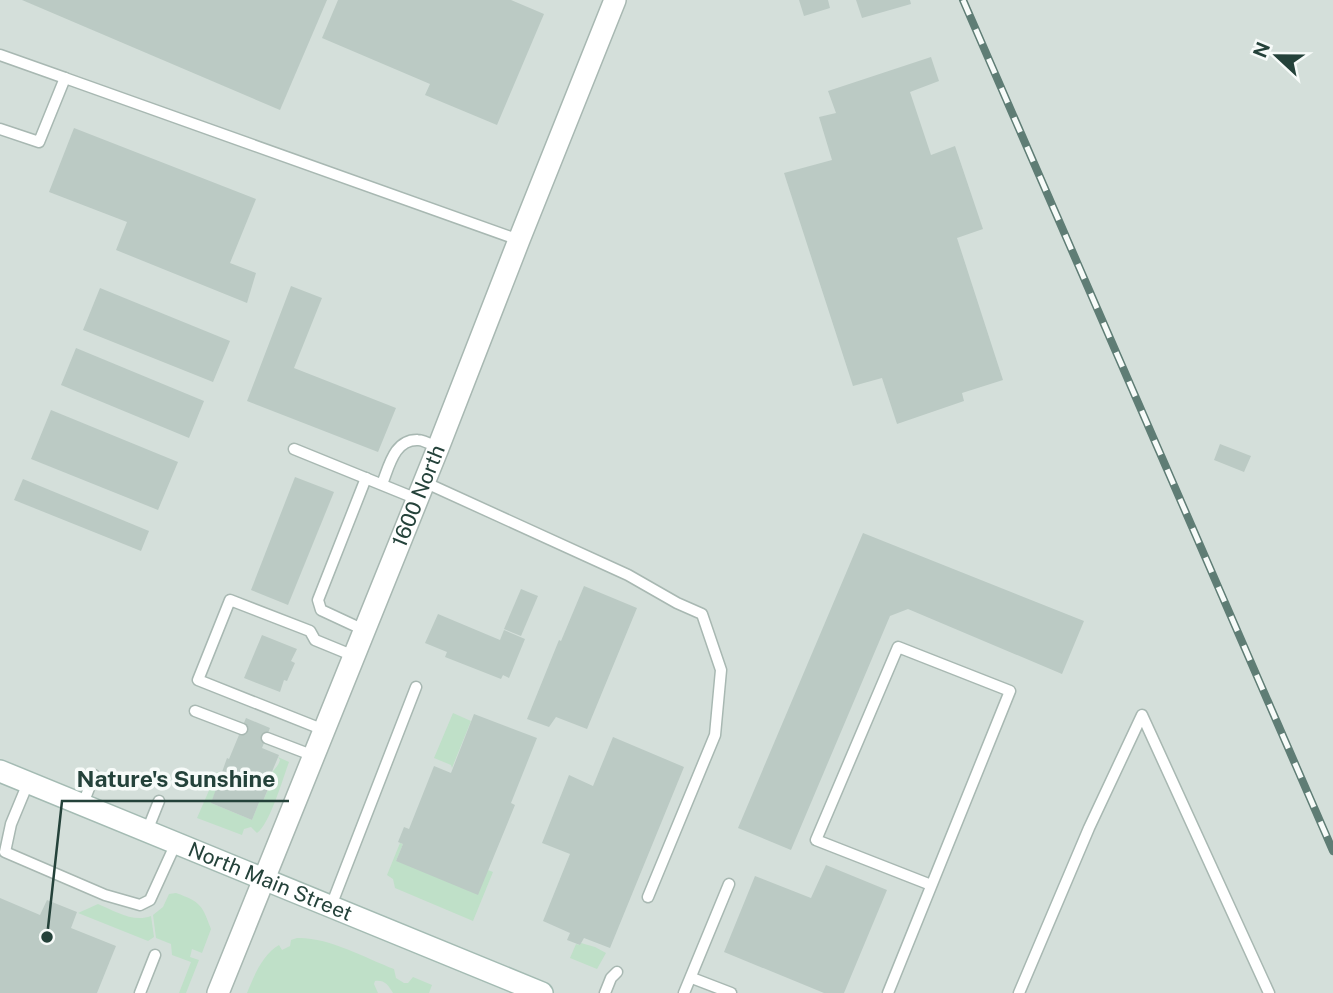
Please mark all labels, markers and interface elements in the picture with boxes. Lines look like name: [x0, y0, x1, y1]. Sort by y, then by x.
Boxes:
north arrow: [1242, 21, 1312, 91]
text: N: [1248, 39, 1274, 61]
street label: 1600 North: [386, 441, 450, 551]
callout: Nature's Sunshine: [62, 757, 289, 801]
text: Nature's Sunshine: [77, 765, 275, 792]
street label: North Main Street: [185, 836, 356, 926]

